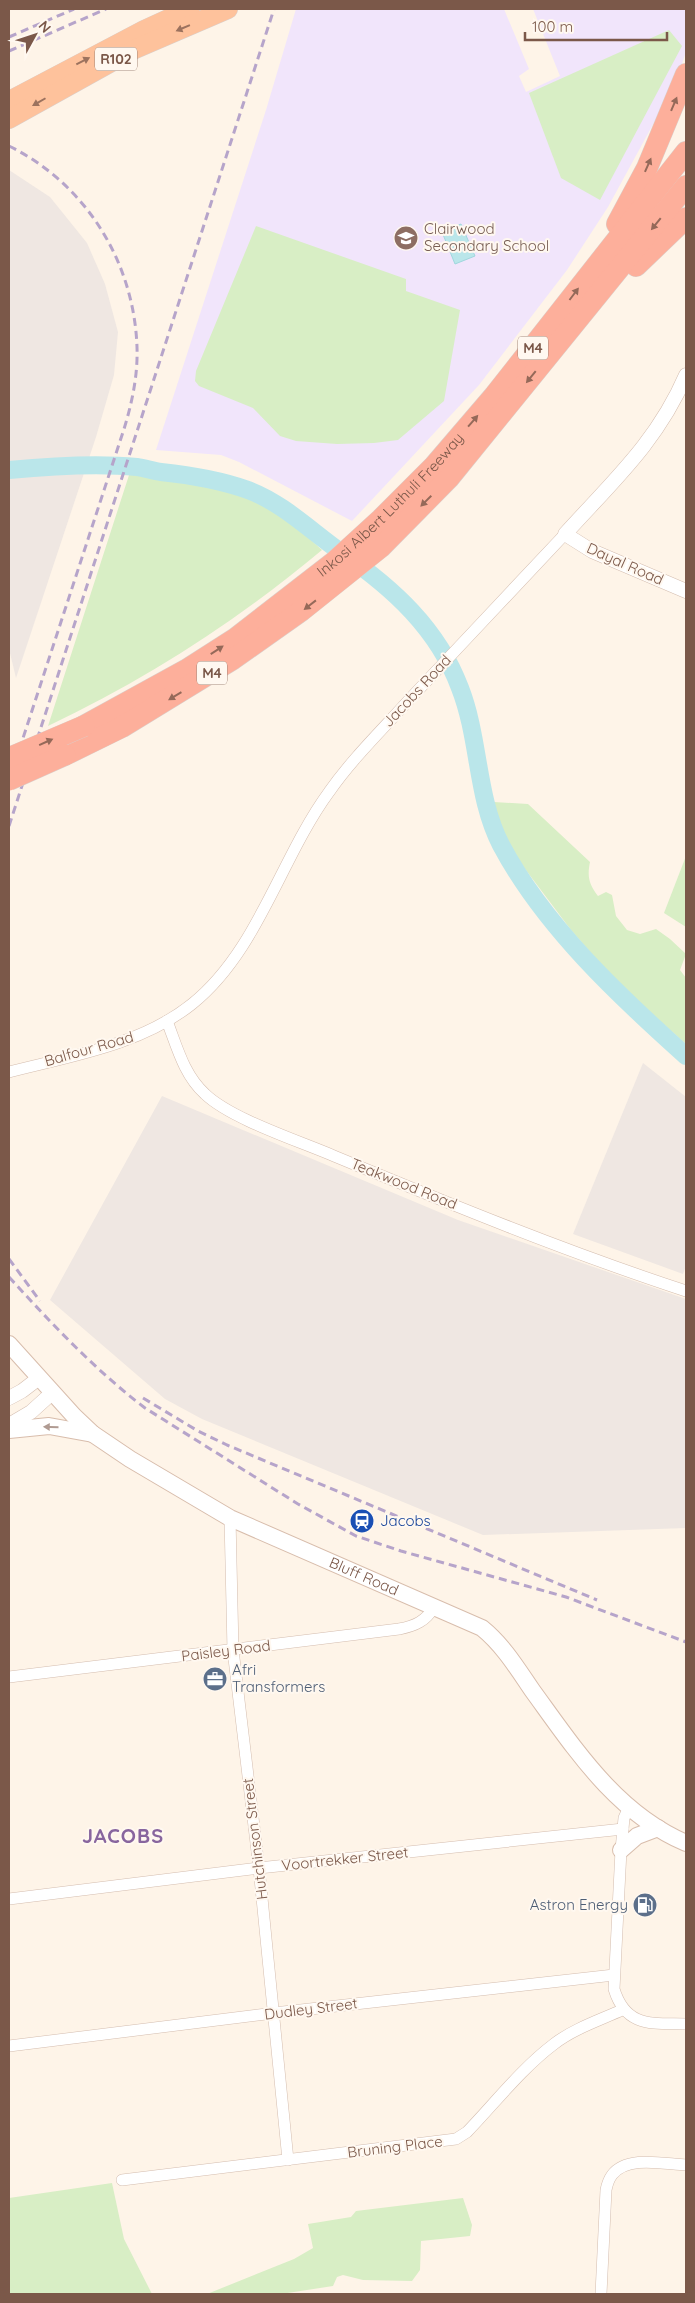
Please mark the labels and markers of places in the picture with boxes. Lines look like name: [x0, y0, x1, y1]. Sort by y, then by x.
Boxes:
place label: Clairwood Secondary School: [424, 219, 549, 255]
school or university icon: Clairwood Secondary School: [393, 225, 419, 251]
station icon: Jacobs: [349, 1508, 375, 1534]
place label: Jacobs: [380, 1511, 431, 1530]
place label: Afri Transformers: [232, 1660, 325, 1696]
office icon: Afri Transformers: [202, 1666, 228, 1692]
fuel station icon: Astron Energy: [632, 1892, 658, 1918]
place label: Astron Energy: [530, 1895, 628, 1914]

